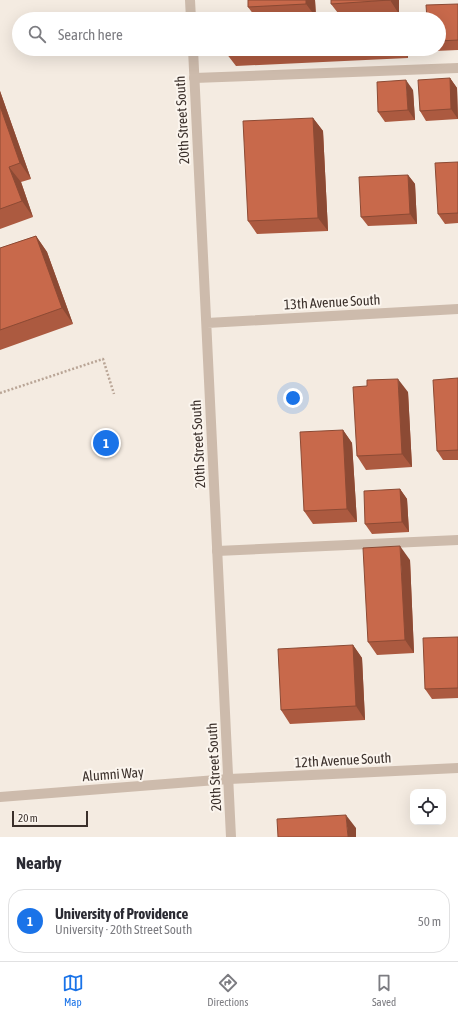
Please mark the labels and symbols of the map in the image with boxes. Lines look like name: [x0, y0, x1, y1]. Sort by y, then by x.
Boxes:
street label: 20th Street South: [172, 75, 192, 165]
street label: 13th Avenue South: [283, 291, 381, 313]
your location: [283, 388, 303, 408]
street label: 20th Street South: [188, 399, 208, 489]
pin: 1: [93, 428, 119, 458]
street label: 20th Street South: [204, 722, 224, 812]
street label: 12th Avenue South: [294, 749, 392, 771]
street label: Alumni Way: [82, 764, 144, 784]
scale bar: [12, 809, 88, 828]

